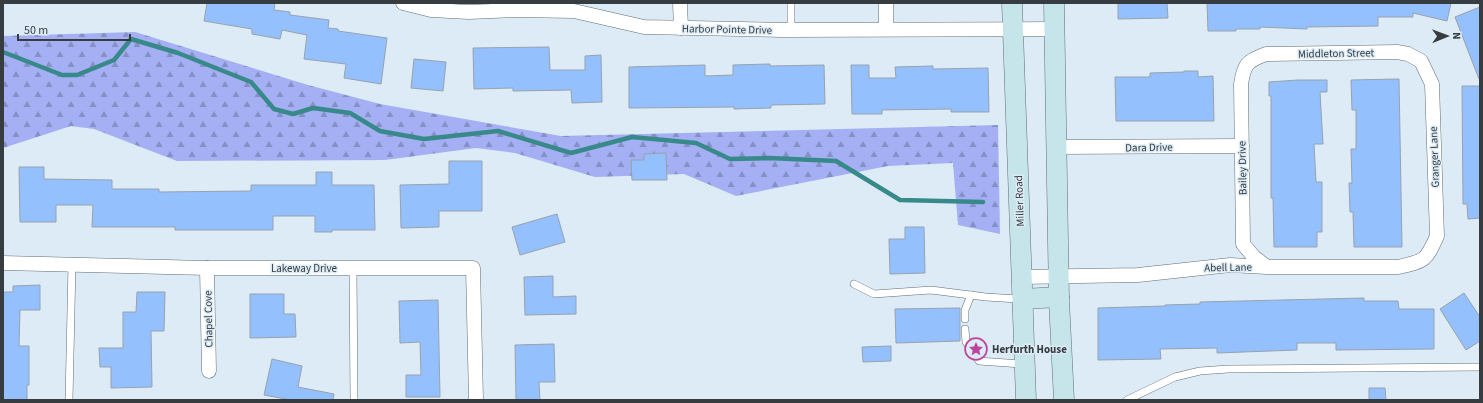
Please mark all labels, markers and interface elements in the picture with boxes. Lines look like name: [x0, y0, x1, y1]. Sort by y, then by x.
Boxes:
scale bar: [18, 16, 130, 42]
north arrow: [1427, 16, 1467, 56]
street label: Harbor Pointe Drive: [682, 21, 773, 38]
text: 50 m: [24, 22, 48, 39]
text: N: [1449, 32, 1464, 40]
street label: Middleton Street: [1298, 45, 1375, 62]
street label: Granger Lane: [1426, 126, 1443, 188]
street label: Dara Drive: [1125, 140, 1173, 155]
street label: Bailey Drive: [1235, 140, 1250, 195]
street label: Miller Road: [1011, 175, 1028, 227]
street label: Abell Lane: [1204, 260, 1253, 275]
street label: Lakeway Drive: [271, 261, 338, 276]
street label: Chapel Cove: [200, 290, 216, 348]
place icon: Herfurth House: [963, 336, 989, 362]
place label: Herfurth House: [992, 342, 1067, 357]

